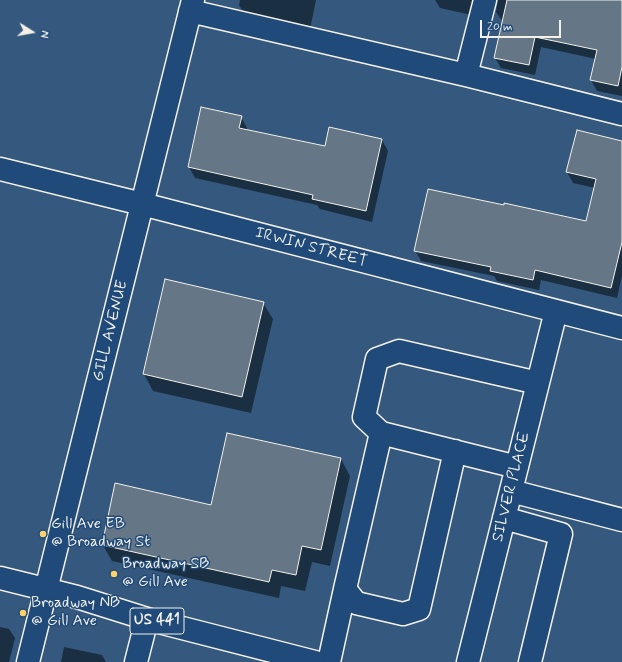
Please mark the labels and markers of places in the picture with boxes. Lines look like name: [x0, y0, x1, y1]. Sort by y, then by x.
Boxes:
place label: Gill Ave EB @ Broadway St: [51, 515, 150, 553]
marker: Gill Ave EB @ Broadway St: [38, 529, 48, 539]
place label: Broadway SB @ Gill Ave: [122, 555, 209, 593]
marker: Broadway SB @ Gill Ave: [109, 569, 119, 579]
place label: Broadway NB @ Gill Ave: [31, 594, 120, 632]
marker: Broadway NB @ Gill Ave: [18, 608, 28, 618]

